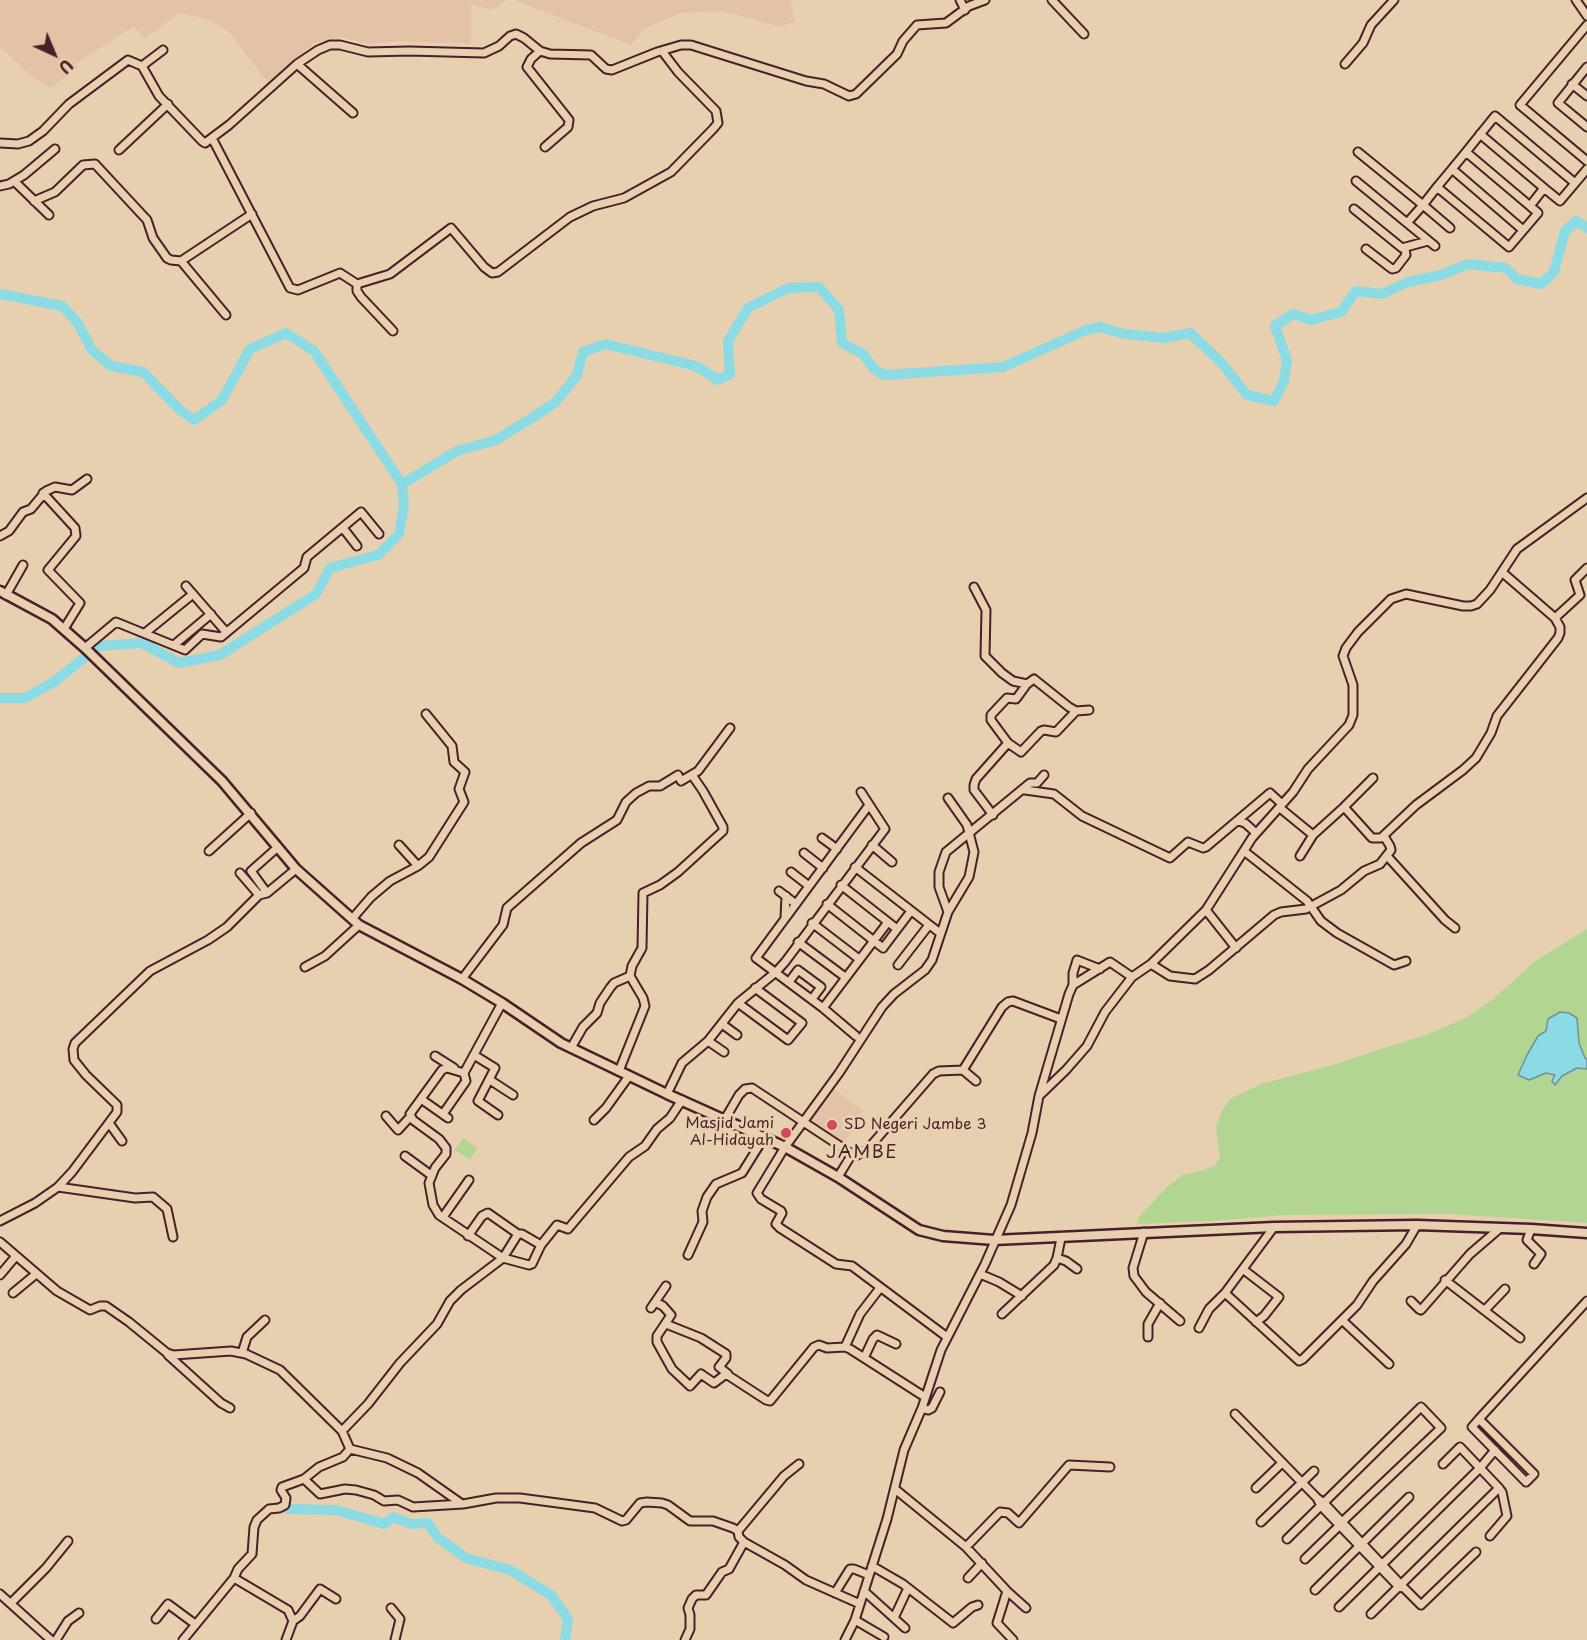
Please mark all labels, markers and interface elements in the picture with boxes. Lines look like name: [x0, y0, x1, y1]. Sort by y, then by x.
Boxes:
north arrow: [24, 24, 84, 84]
text: U: [54, 54, 79, 80]
place label: Masjid Jami Al-Hidayah: [686, 1115, 774, 1150]
place label: SD Negeri Jambe 3: [844, 1116, 986, 1134]
marker: SD Negeri Jambe 3: [825, 1118, 839, 1132]
marker: Masjid Jami Al-Hidayah: [779, 1126, 793, 1140]
district label: JAMBE: [826, 1142, 898, 1164]

